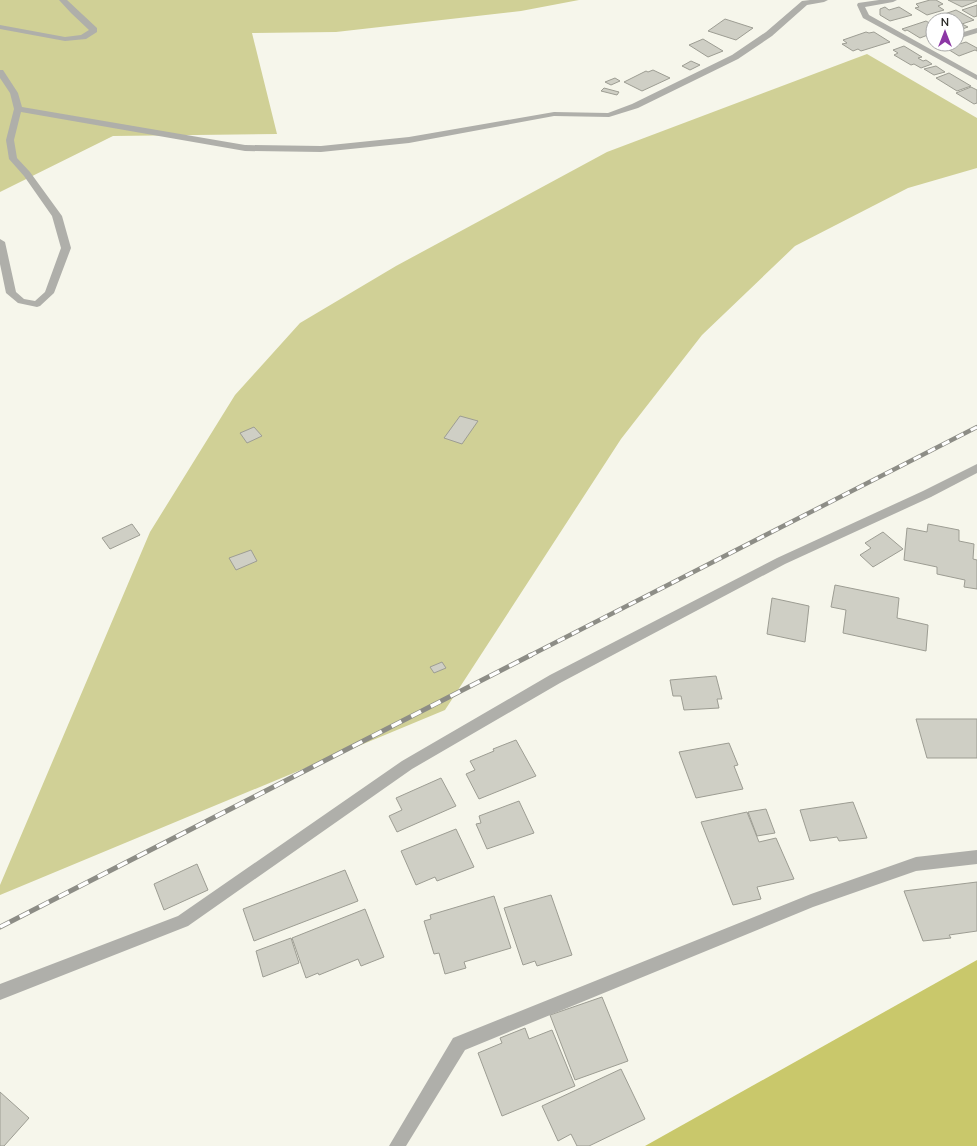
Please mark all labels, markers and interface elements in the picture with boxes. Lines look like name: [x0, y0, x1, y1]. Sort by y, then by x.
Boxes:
north arrow: [925, 12, 965, 52]
text: N: [941, 15, 949, 29]

